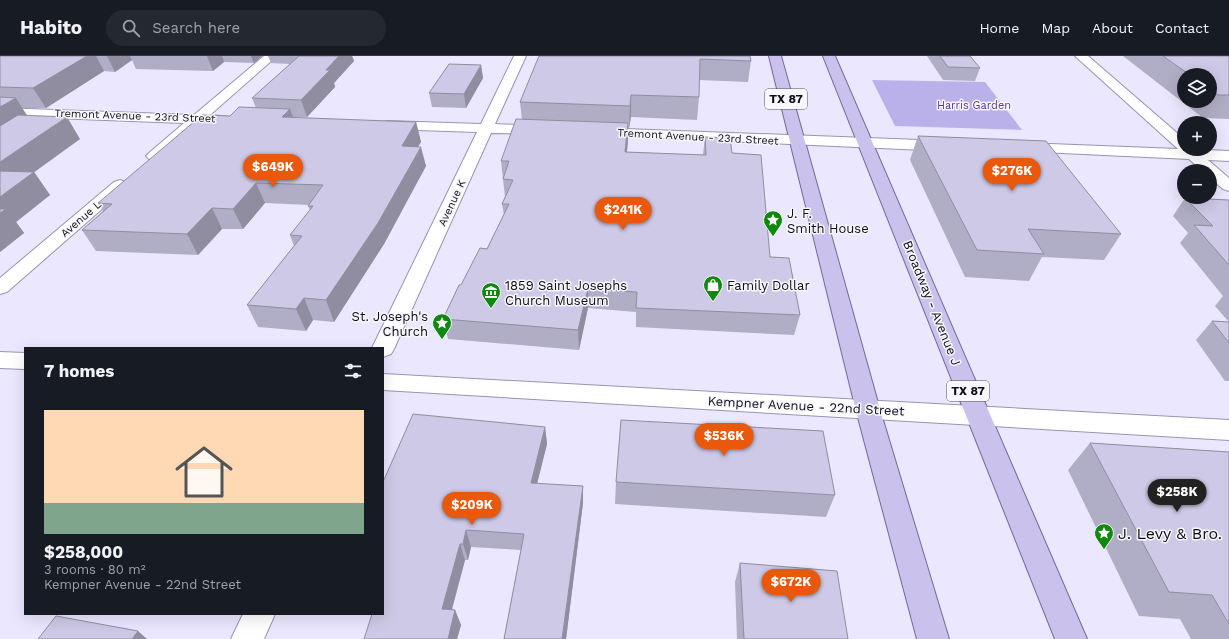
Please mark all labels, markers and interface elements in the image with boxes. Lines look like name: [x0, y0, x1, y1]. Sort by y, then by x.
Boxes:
search box: [106, 10, 386, 46]
text: Habito: [20, 16, 82, 39]
icon: search: [120, 17, 142, 39]
text: Search here: [152, 19, 240, 37]
text: Home: [979, 20, 1019, 36]
text: Map: [1041, 20, 1070, 36]
text: About: [1092, 20, 1133, 36]
text: Contact: [1155, 20, 1209, 36]
map controls: [1177, 68, 1217, 204]
button: layers: [1177, 68, 1217, 108]
road number: TX 87: [765, 89, 807, 109]
park label: Harris Garden: [937, 99, 1011, 112]
street label: Tremont Avenue - 23rd Street: [54, 107, 216, 125]
button: +: [1177, 116, 1217, 156]
street label: Tremont Avenue - 23rd Street: [617, 126, 779, 148]
pin: $649K: [245, 154, 301, 188]
pin: $276K: [984, 158, 1040, 192]
text: $649K: [252, 159, 294, 174]
text: $276K: [992, 163, 1032, 178]
button: −: [1177, 164, 1217, 204]
street label: Avenue K: [436, 178, 468, 228]
pin: $241K: [595, 197, 651, 231]
street label: Avenue L: [58, 198, 104, 240]
text: $241K: [604, 202, 642, 217]
place label: J. F. Smith House: [787, 206, 869, 236]
place icon: J. F. Smith House: [762, 209, 784, 237]
street label: Broadway - Avenue J: [900, 238, 964, 368]
shop icon: Family Dollar: [702, 274, 724, 302]
place label: 1859 Saint Josephs Church Museum: [505, 278, 627, 308]
place label: Family Dollar: [727, 278, 810, 293]
museum icon: 1859 Saint Josephs Church Museum: [480, 281, 502, 309]
place label: St. Joseph's Church: [352, 309, 428, 339]
place icon: St. Joseph's Church: [431, 312, 453, 340]
icon: filters: [342, 360, 364, 382]
text: 7 homes: [44, 361, 114, 381]
road number: TX 87: [947, 381, 989, 401]
street label: Kempner Avenue - 22nd Street: [707, 393, 905, 419]
pin: $536K: [696, 423, 752, 457]
text: $536K: [704, 428, 744, 443]
icon: home: [168, 436, 240, 508]
pin: $258K: [1149, 479, 1205, 513]
text: $258K: [1157, 484, 1197, 499]
pin: $209K: [444, 492, 500, 526]
text: $209K: [451, 497, 493, 512]
place icon: J. Levy & Bro.: [1093, 522, 1115, 550]
place label: J. Levy & Bro.: [1118, 524, 1222, 543]
text: $258,000: [44, 542, 123, 562]
text: 3 rooms · 80 m²: [44, 562, 145, 577]
pin: $672K: [763, 569, 819, 603]
text: $672K: [771, 574, 811, 589]
text: Kempner Avenue - 22nd Street: [44, 577, 241, 592]

